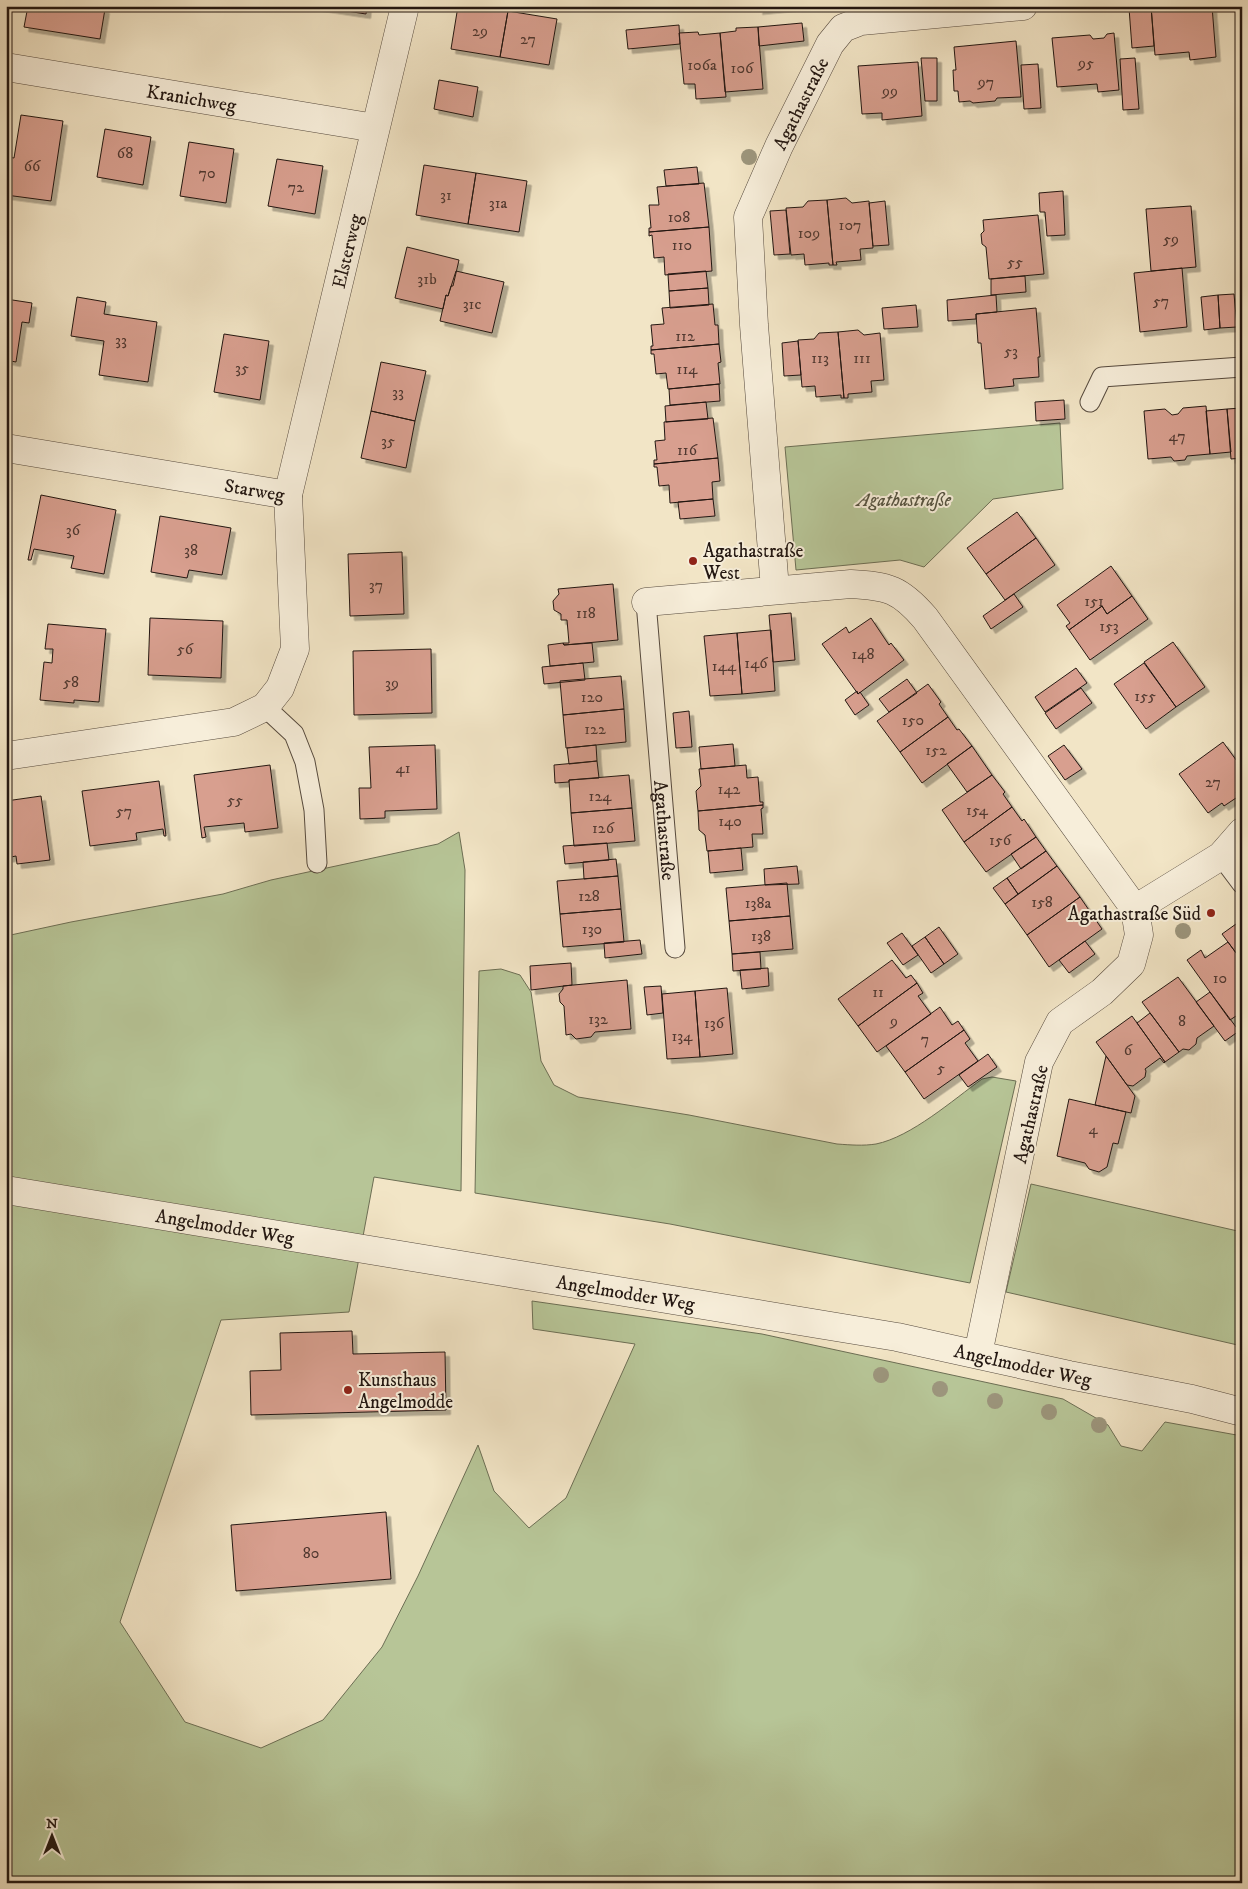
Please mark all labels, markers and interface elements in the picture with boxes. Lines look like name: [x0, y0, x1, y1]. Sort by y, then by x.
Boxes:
house number: 29: [472, 21, 488, 41]
house number: 27: [520, 29, 536, 49]
house number: 95: [1077, 53, 1094, 73]
street label: Agathastraße: [769, 54, 834, 154]
house number: 106a: [687, 55, 717, 75]
house number: 106: [731, 58, 754, 78]
house number: 97: [977, 72, 994, 92]
street label: Kranichweg: [145, 80, 239, 118]
house number: 99: [881, 81, 898, 101]
house number: 68: [117, 143, 133, 163]
house number: 66: [24, 156, 41, 176]
house number: 70: [198, 163, 216, 183]
house number: 72: [288, 177, 304, 197]
house number: 31: [440, 185, 452, 205]
house number: 31a: [489, 193, 508, 213]
house number: 108: [668, 207, 690, 227]
street label: Elsterweg: [328, 211, 368, 291]
house number: 107: [839, 215, 861, 235]
house number: 109: [798, 223, 820, 243]
house number: 59: [1163, 229, 1179, 249]
house number: 110: [672, 235, 692, 255]
house number: 55: [1007, 252, 1023, 272]
house number: 31b: [417, 269, 437, 289]
house number: 57: [1153, 291, 1169, 311]
house number: 31c: [463, 294, 481, 314]
house number: 112: [675, 326, 695, 346]
house number: 33: [115, 330, 127, 350]
house number: 53: [1004, 341, 1018, 361]
house number: 113: [811, 348, 829, 368]
house number: 111: [853, 348, 871, 368]
house number: 35: [235, 358, 249, 378]
house number: 114: [677, 359, 698, 379]
house number: 33: [392, 382, 404, 402]
house number: 47: [1168, 426, 1186, 446]
house number: 35: [381, 431, 395, 451]
house number: 116: [677, 440, 698, 460]
street label: Starweg: [223, 475, 287, 507]
park label: Agathastraße: [855, 489, 951, 512]
house number: 36: [66, 520, 81, 540]
house number: 38: [184, 540, 198, 560]
place label: Agathastraße West: [702, 540, 804, 585]
marker: Agathastraße West: [687, 555, 699, 567]
house number: 37: [369, 575, 383, 595]
house number: 151: [1084, 591, 1104, 611]
house number: 118: [576, 603, 596, 623]
house number: 153: [1099, 616, 1119, 636]
house number: 56: [177, 639, 194, 659]
house number: 148: [851, 644, 875, 664]
house number: 146: [744, 653, 768, 673]
house number: 144: [712, 656, 737, 676]
house number: 58: [63, 672, 79, 692]
house number: 39: [385, 673, 399, 693]
house number: 155: [1134, 686, 1156, 706]
house number: 120: [581, 687, 603, 707]
house number: 150: [902, 710, 924, 730]
house number: 122: [584, 719, 606, 739]
house number: 152: [925, 740, 947, 760]
house number: 41: [395, 758, 411, 778]
house number: 27: [1205, 772, 1221, 792]
street label: Agathastraße: [648, 779, 679, 882]
house number: 142: [718, 779, 741, 799]
house number: 124: [589, 786, 612, 806]
house number: 55: [227, 790, 243, 810]
house number: 154: [966, 800, 989, 820]
house number: 57: [116, 801, 132, 821]
house number: 140: [718, 811, 742, 831]
house number: 126: [592, 818, 615, 838]
house number: 156: [989, 830, 1012, 850]
house number: 128: [578, 886, 600, 906]
house number: 158: [1031, 892, 1053, 912]
house number: 138a: [745, 893, 772, 913]
place label: Agathastraße Süd: [1068, 903, 1202, 926]
marker: Agathastraße Süd: [1205, 907, 1217, 919]
house number: 130: [582, 919, 602, 939]
house number: 138: [751, 926, 771, 946]
house number: 10: [1213, 968, 1227, 988]
house number: 11: [872, 982, 884, 1002]
house number: 132: [588, 1009, 608, 1029]
house number: 9: [889, 1011, 898, 1031]
house number: 8: [1178, 1011, 1186, 1031]
house number: 136: [704, 1013, 725, 1033]
house number: 134: [671, 1026, 693, 1046]
house number: 7: [921, 1029, 929, 1049]
house number: 6: [1124, 1040, 1133, 1060]
house number: 5: [937, 1058, 945, 1078]
street label: Agathastraße: [1009, 1063, 1054, 1166]
house number: 4: [1088, 1119, 1098, 1139]
street label: Angelmodder Weg: [154, 1205, 296, 1250]
street label: Angelmodder Weg: [554, 1271, 697, 1317]
street label: Angelmodder Weg: [952, 1340, 1094, 1392]
place label: Kunsthaus Angelmodde: [358, 1369, 453, 1414]
marker: Kunsthaus Angelmodde: [342, 1384, 354, 1396]
house number: 80: [303, 1543, 319, 1563]
north arrow: [28, 1812, 78, 1862]
text: N: [46, 1815, 58, 1833]

